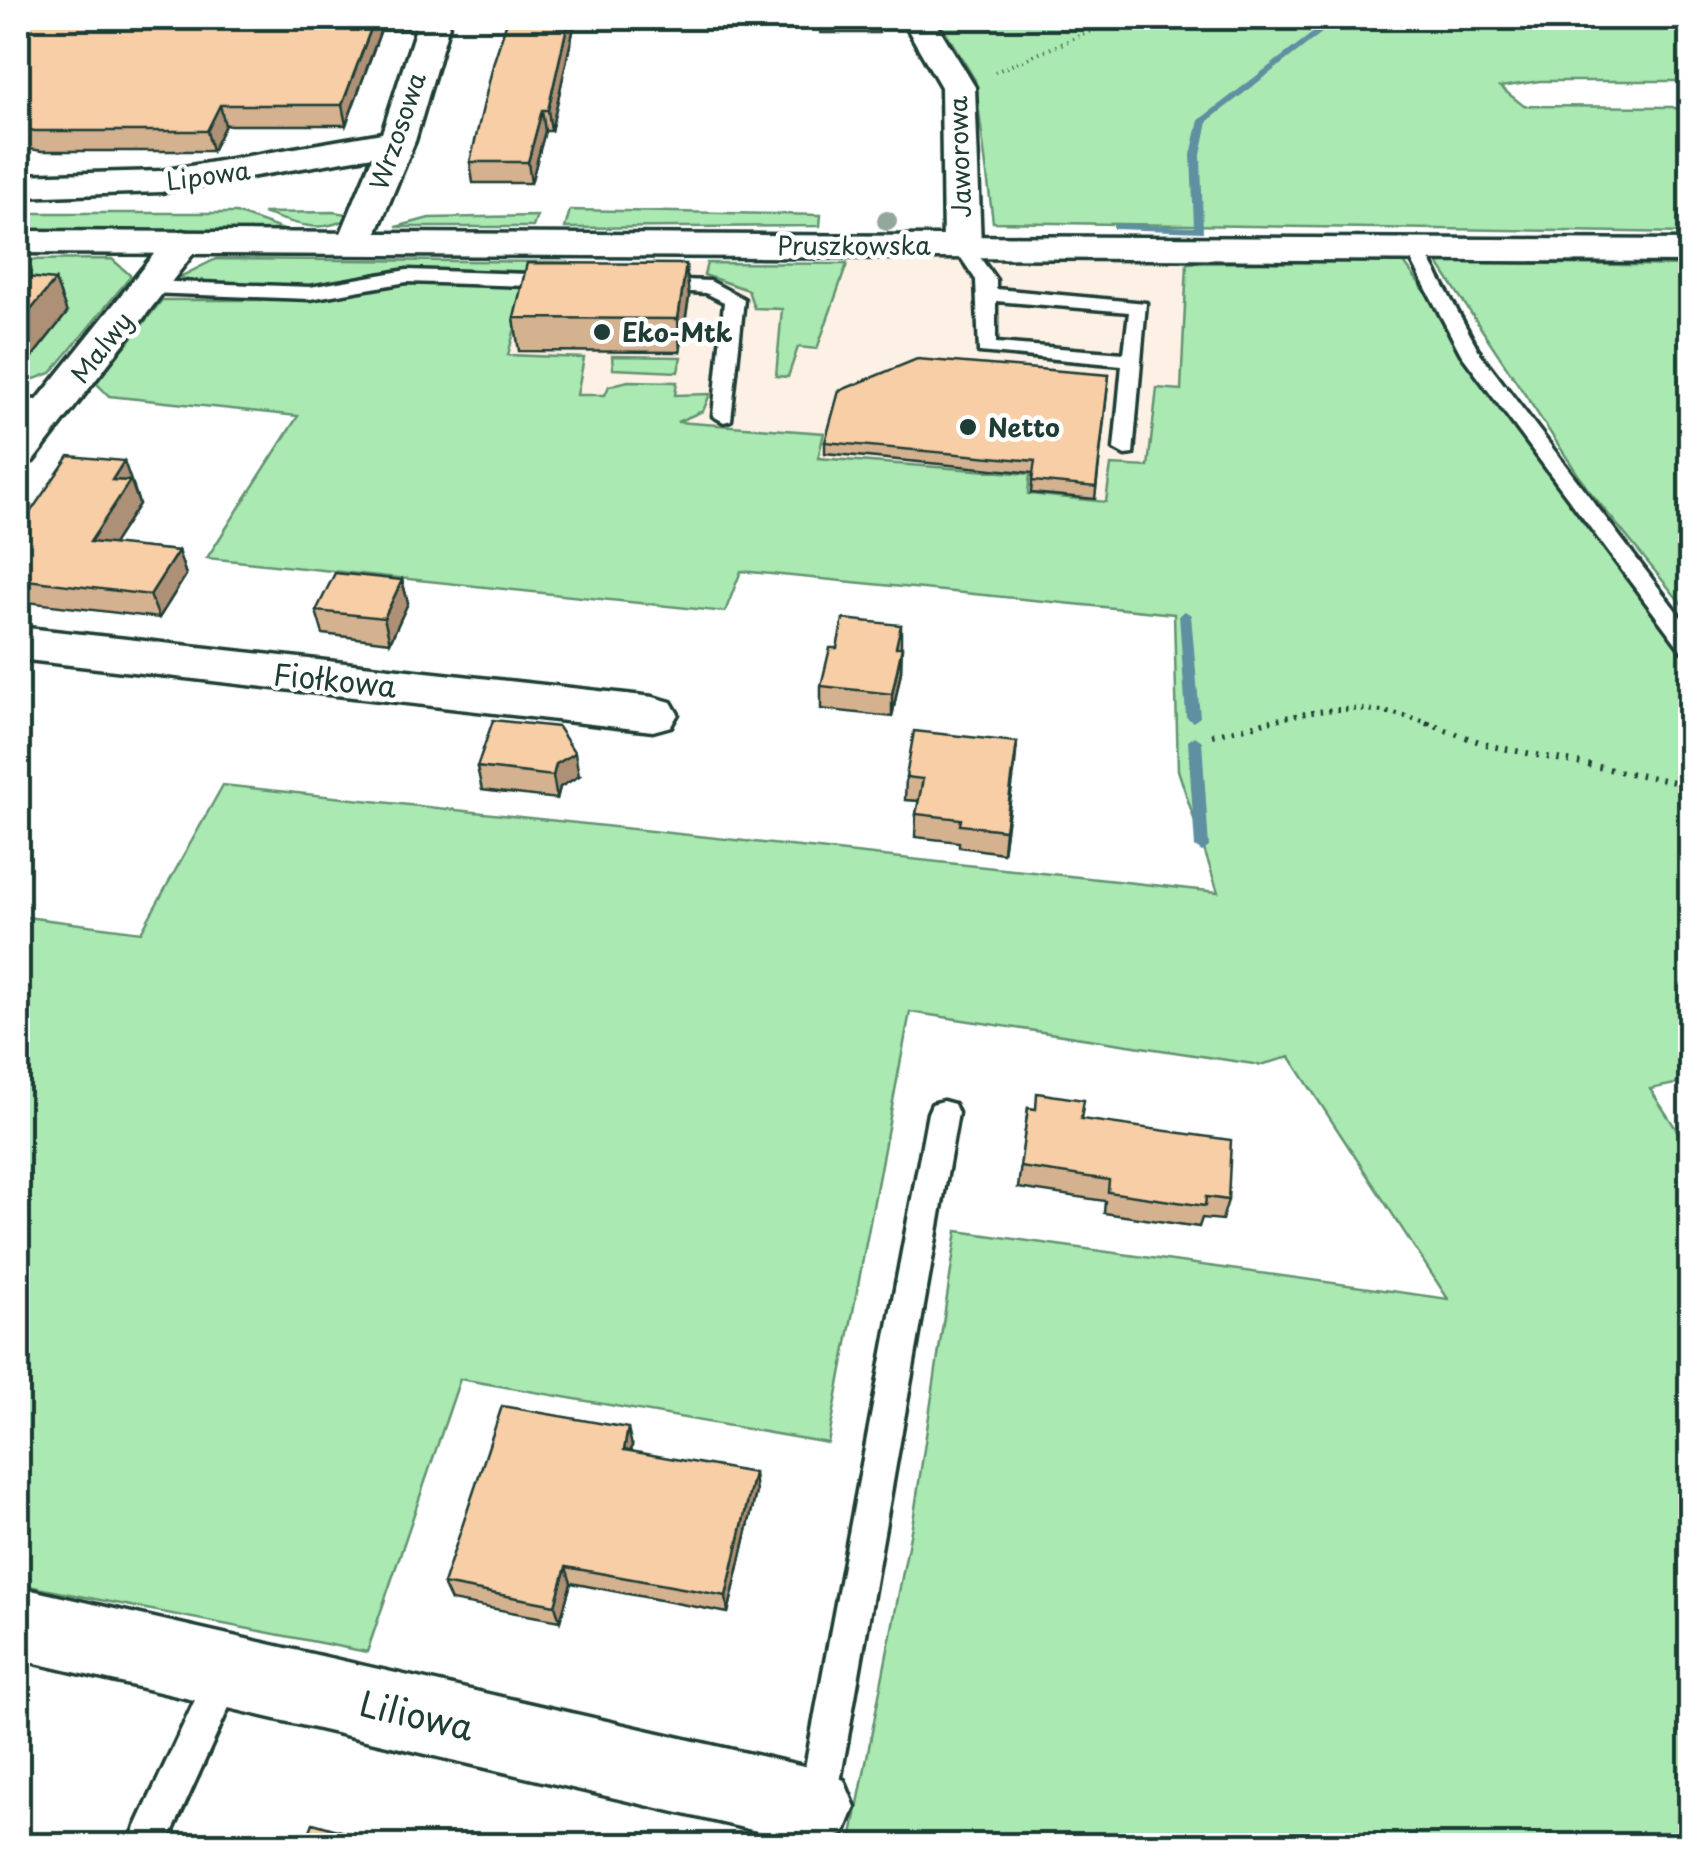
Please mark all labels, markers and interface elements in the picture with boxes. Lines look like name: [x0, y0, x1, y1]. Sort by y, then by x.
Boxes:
street label: Wrzosowa: [359, 67, 435, 195]
street label: Jaworowa: [938, 95, 980, 219]
street label: Lipowa: [164, 150, 253, 200]
street label: Pruszkowska: [777, 226, 931, 264]
street label: Malwy: [61, 303, 141, 391]
place label: Eko-Mtk: [622, 313, 733, 351]
marker: Eko-Mtk: [591, 321, 613, 343]
place label: Netto: [988, 408, 1060, 446]
marker: Netto: [957, 416, 979, 438]
street label: Fiołkowa: [271, 650, 399, 708]
street label: Liliowa: [355, 1675, 479, 1753]

